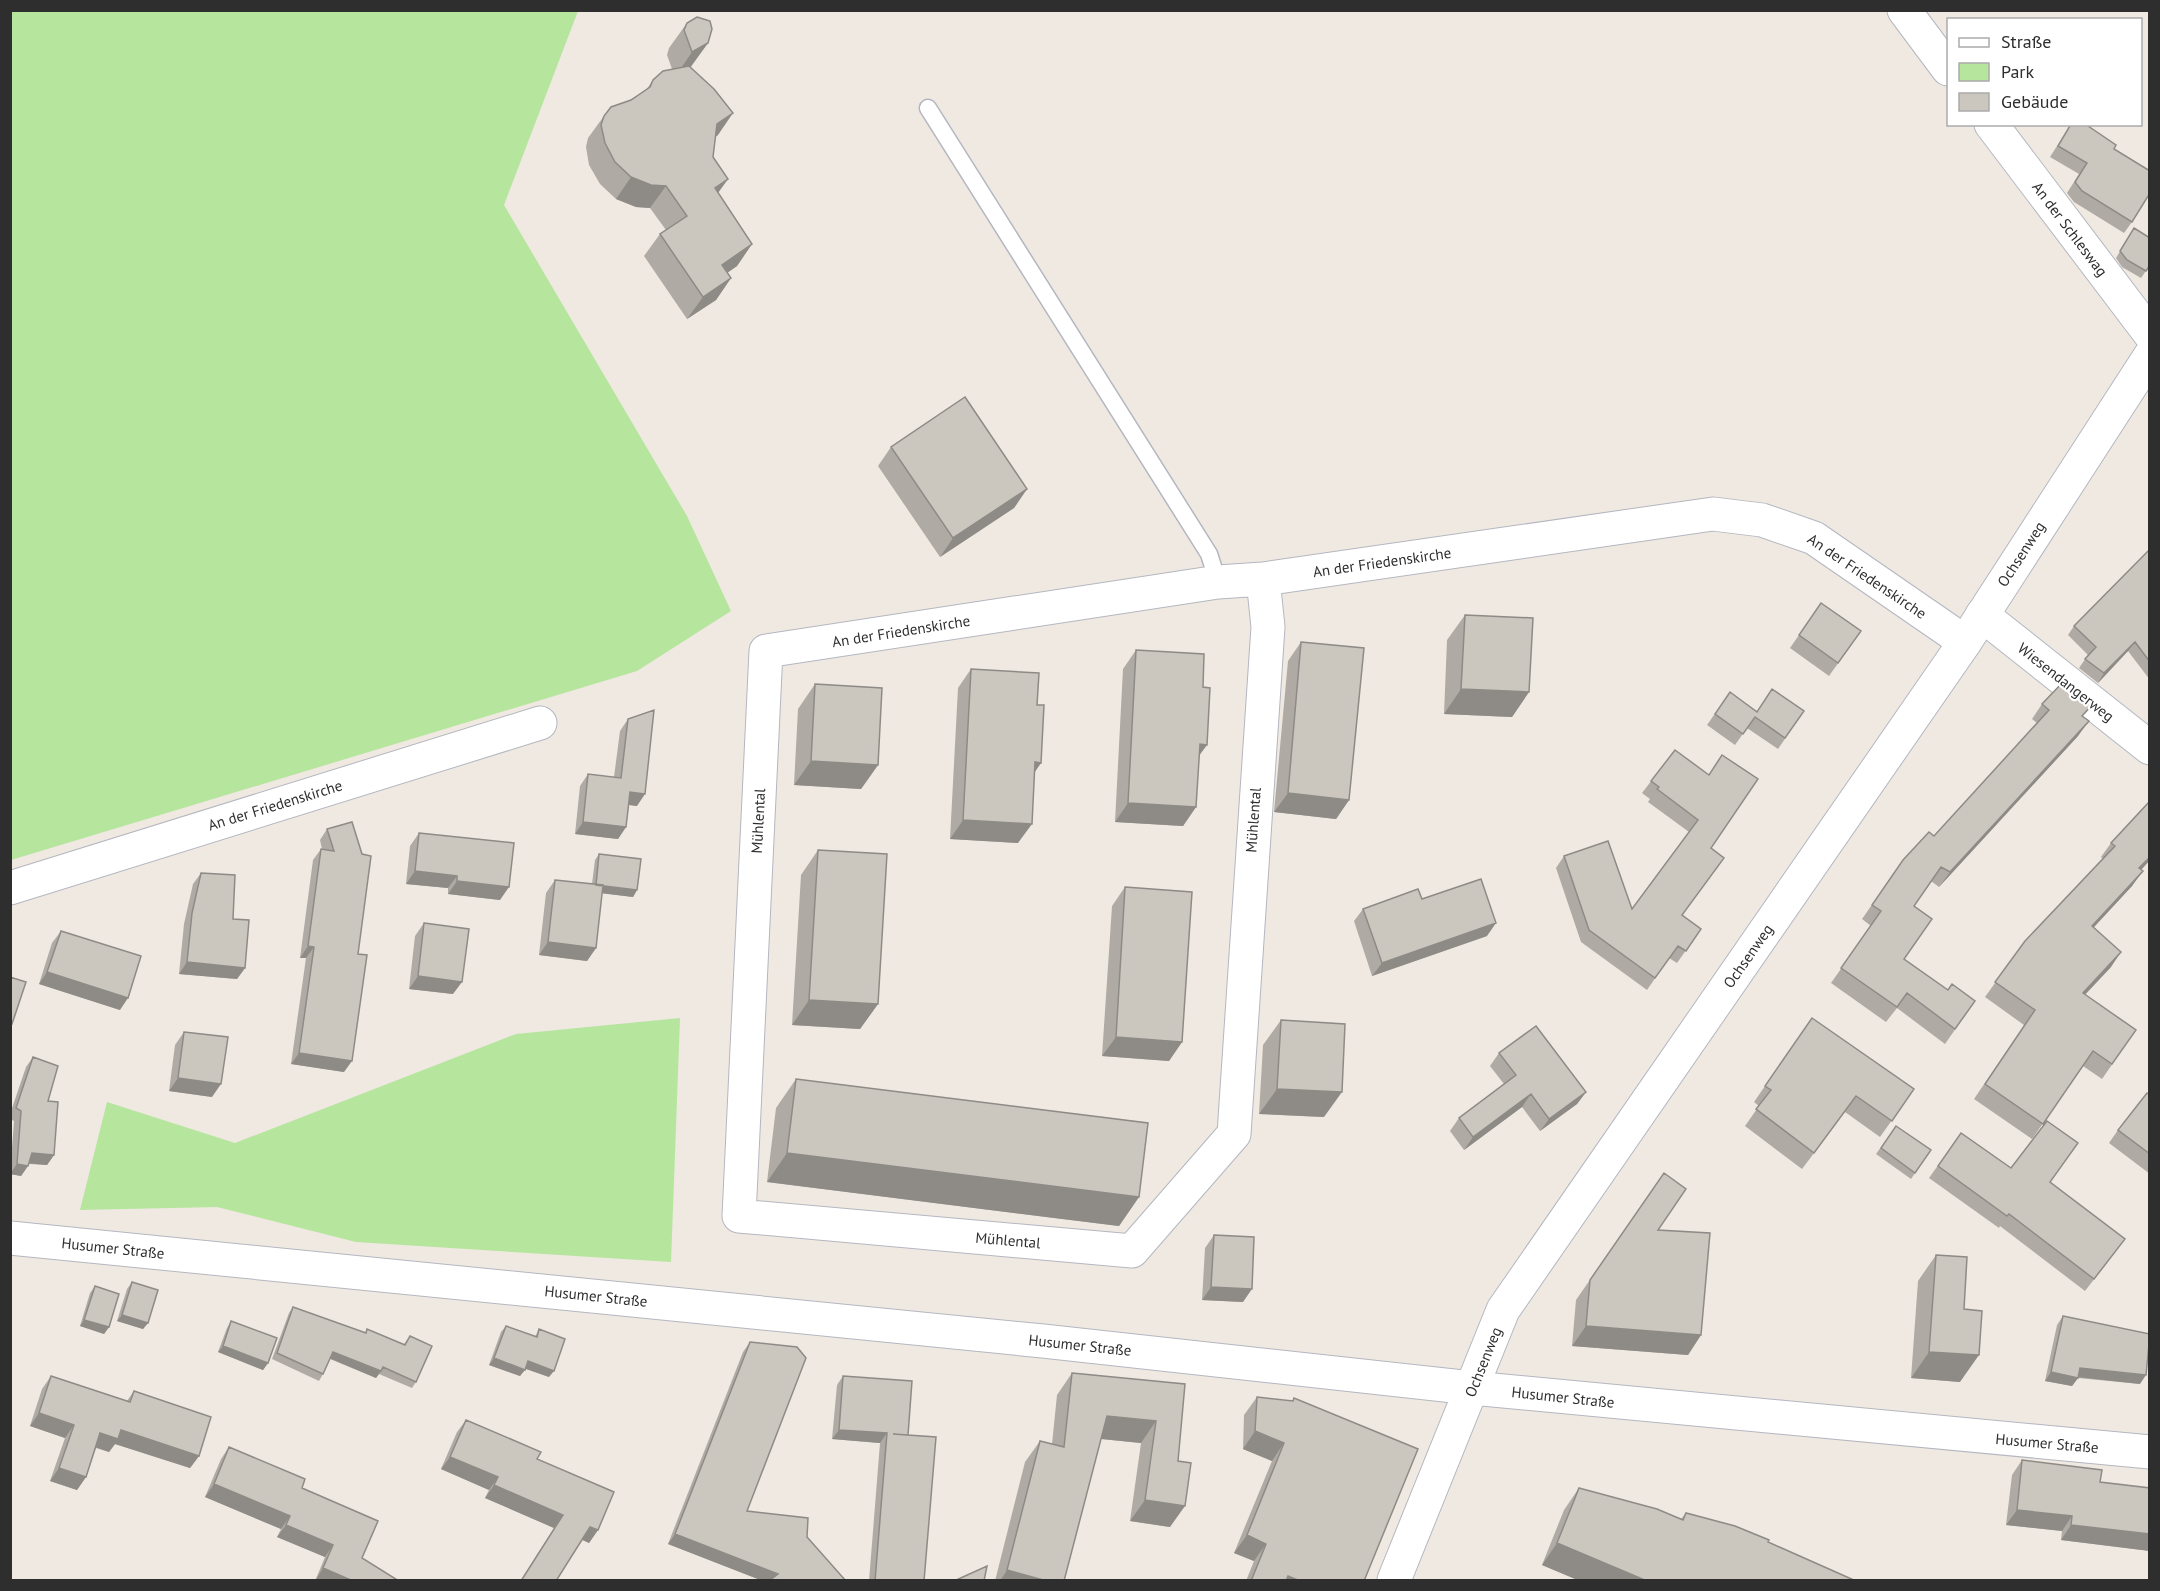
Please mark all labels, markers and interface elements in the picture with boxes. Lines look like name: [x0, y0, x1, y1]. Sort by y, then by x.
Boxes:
legend: [1947, 18, 2142, 126]
text: Straße: [2001, 30, 2052, 53]
text: Park: [2001, 60, 2034, 83]
text: Gebäude: [2001, 90, 2068, 113]
street label: An der Schleswag: [2028, 178, 2112, 280]
street label: Ochsenweg: [1993, 518, 2049, 590]
street label: An der Friedenskirche: [1804, 529, 1930, 623]
street label: An der Friedenskirche: [1312, 543, 1452, 581]
street label: An der Friedenskirche: [831, 611, 971, 651]
street label: Wiesendangerweg: [2014, 638, 2118, 726]
street label: An der Friedenskirche: [206, 776, 344, 834]
street label: Mühlental: [1241, 786, 1265, 853]
street label: Mühlental: [747, 787, 769, 854]
street label: Ochsenweg: [1719, 920, 1777, 992]
street label: Mühlental: [975, 1228, 1042, 1252]
street label: Husumer Straße: [61, 1233, 165, 1263]
street label: Husumer Straße: [544, 1281, 648, 1311]
street label: Ochsenweg: [1460, 1324, 1506, 1400]
street label: Husumer Straße: [1028, 1330, 1132, 1360]
street label: Husumer Straße: [1511, 1382, 1615, 1412]
street label: Husumer Straße: [1995, 1429, 2099, 1457]

